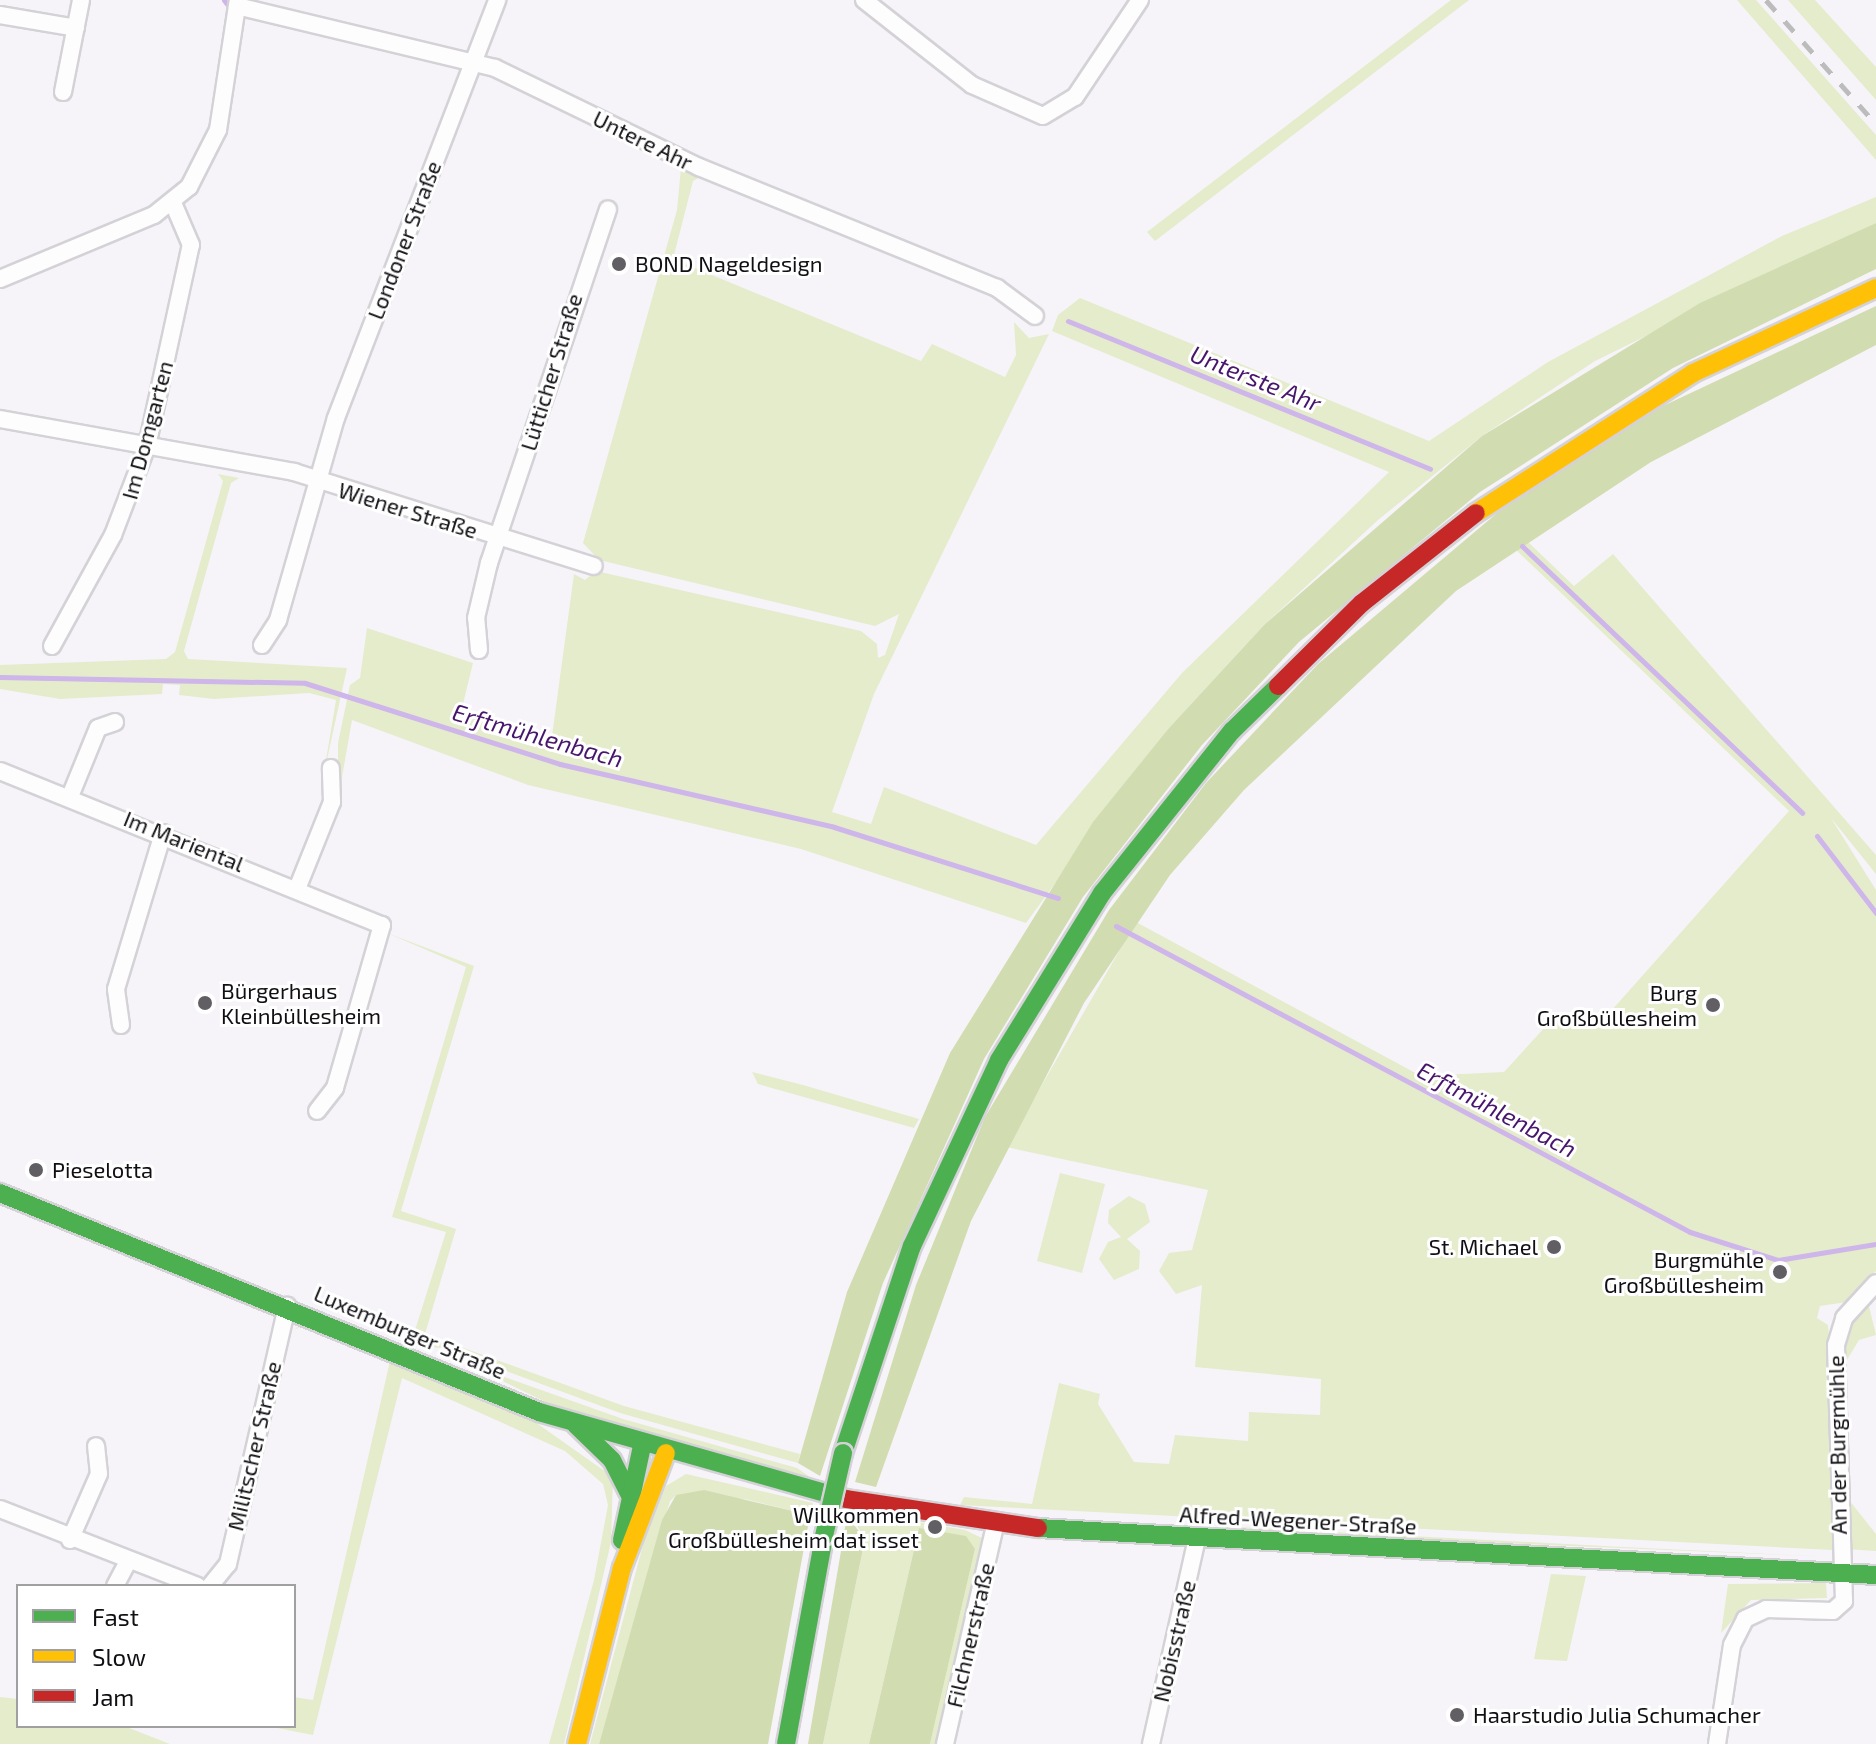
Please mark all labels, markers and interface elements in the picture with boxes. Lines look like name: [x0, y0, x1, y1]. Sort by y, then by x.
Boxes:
street label: Untere Ahr: [589, 104, 697, 176]
street label: Londoner Straße: [362, 157, 446, 323]
place label: BOND Nageldesign: [635, 251, 823, 277]
marker: BOND Nageldesign: [610, 255, 628, 273]
street label: Lütticher Straße: [515, 290, 587, 454]
water label: Unterste Ahr: [1186, 339, 1326, 417]
street label: Im Domgarten: [116, 358, 178, 502]
street label: Wiener Straße: [335, 476, 481, 544]
water label: Erftmühlenbach: [449, 697, 627, 773]
street label: Im Mariental: [120, 805, 248, 877]
place label: Bürgerhaus Kleinbüllesheim: [221, 977, 381, 1028]
place label: Burg Großbüllesheim: [1537, 979, 1697, 1030]
marker: Bürgerhaus Kleinbüllesheim: [196, 994, 214, 1012]
marker: Burg Großbüllesheim: [1704, 996, 1722, 1014]
water label: Erftmühlenbach: [1412, 1055, 1582, 1163]
place label: Pieselotta: [52, 1157, 153, 1183]
marker: Pieselotta: [27, 1161, 45, 1179]
place label: St. Michael: [1429, 1234, 1538, 1260]
marker: St. Michael: [1545, 1238, 1563, 1256]
place label: Burgmühle Großbüllesheim: [1604, 1246, 1764, 1298]
marker: Burgmühle Großbüllesheim: [1771, 1263, 1789, 1281]
street label: Luxemburger Straße: [310, 1280, 510, 1384]
street label: An der Burgmühle: [1822, 1355, 1852, 1535]
street label: Militscher Straße: [222, 1358, 286, 1534]
place label: Willkommen Großbüllesheim dat isset: [668, 1501, 919, 1552]
street label: Alfred-Wegener-Straße: [1179, 1501, 1417, 1539]
marker: Willkommen Großbüllesheim dat isset: [926, 1518, 944, 1536]
street label: Filchnerstraße: [941, 1560, 999, 1710]
street label: Nobisstraße: [1147, 1577, 1201, 1705]
legend: [16, 1584, 296, 1728]
text: Fast: [92, 1602, 139, 1631]
text: Slow: [92, 1642, 146, 1671]
text: Jam: [92, 1682, 134, 1711]
place label: Haarstudio Julia Schumacher: [1473, 1702, 1761, 1728]
marker: Haarstudio Julia Schumacher: [1448, 1706, 1466, 1724]

